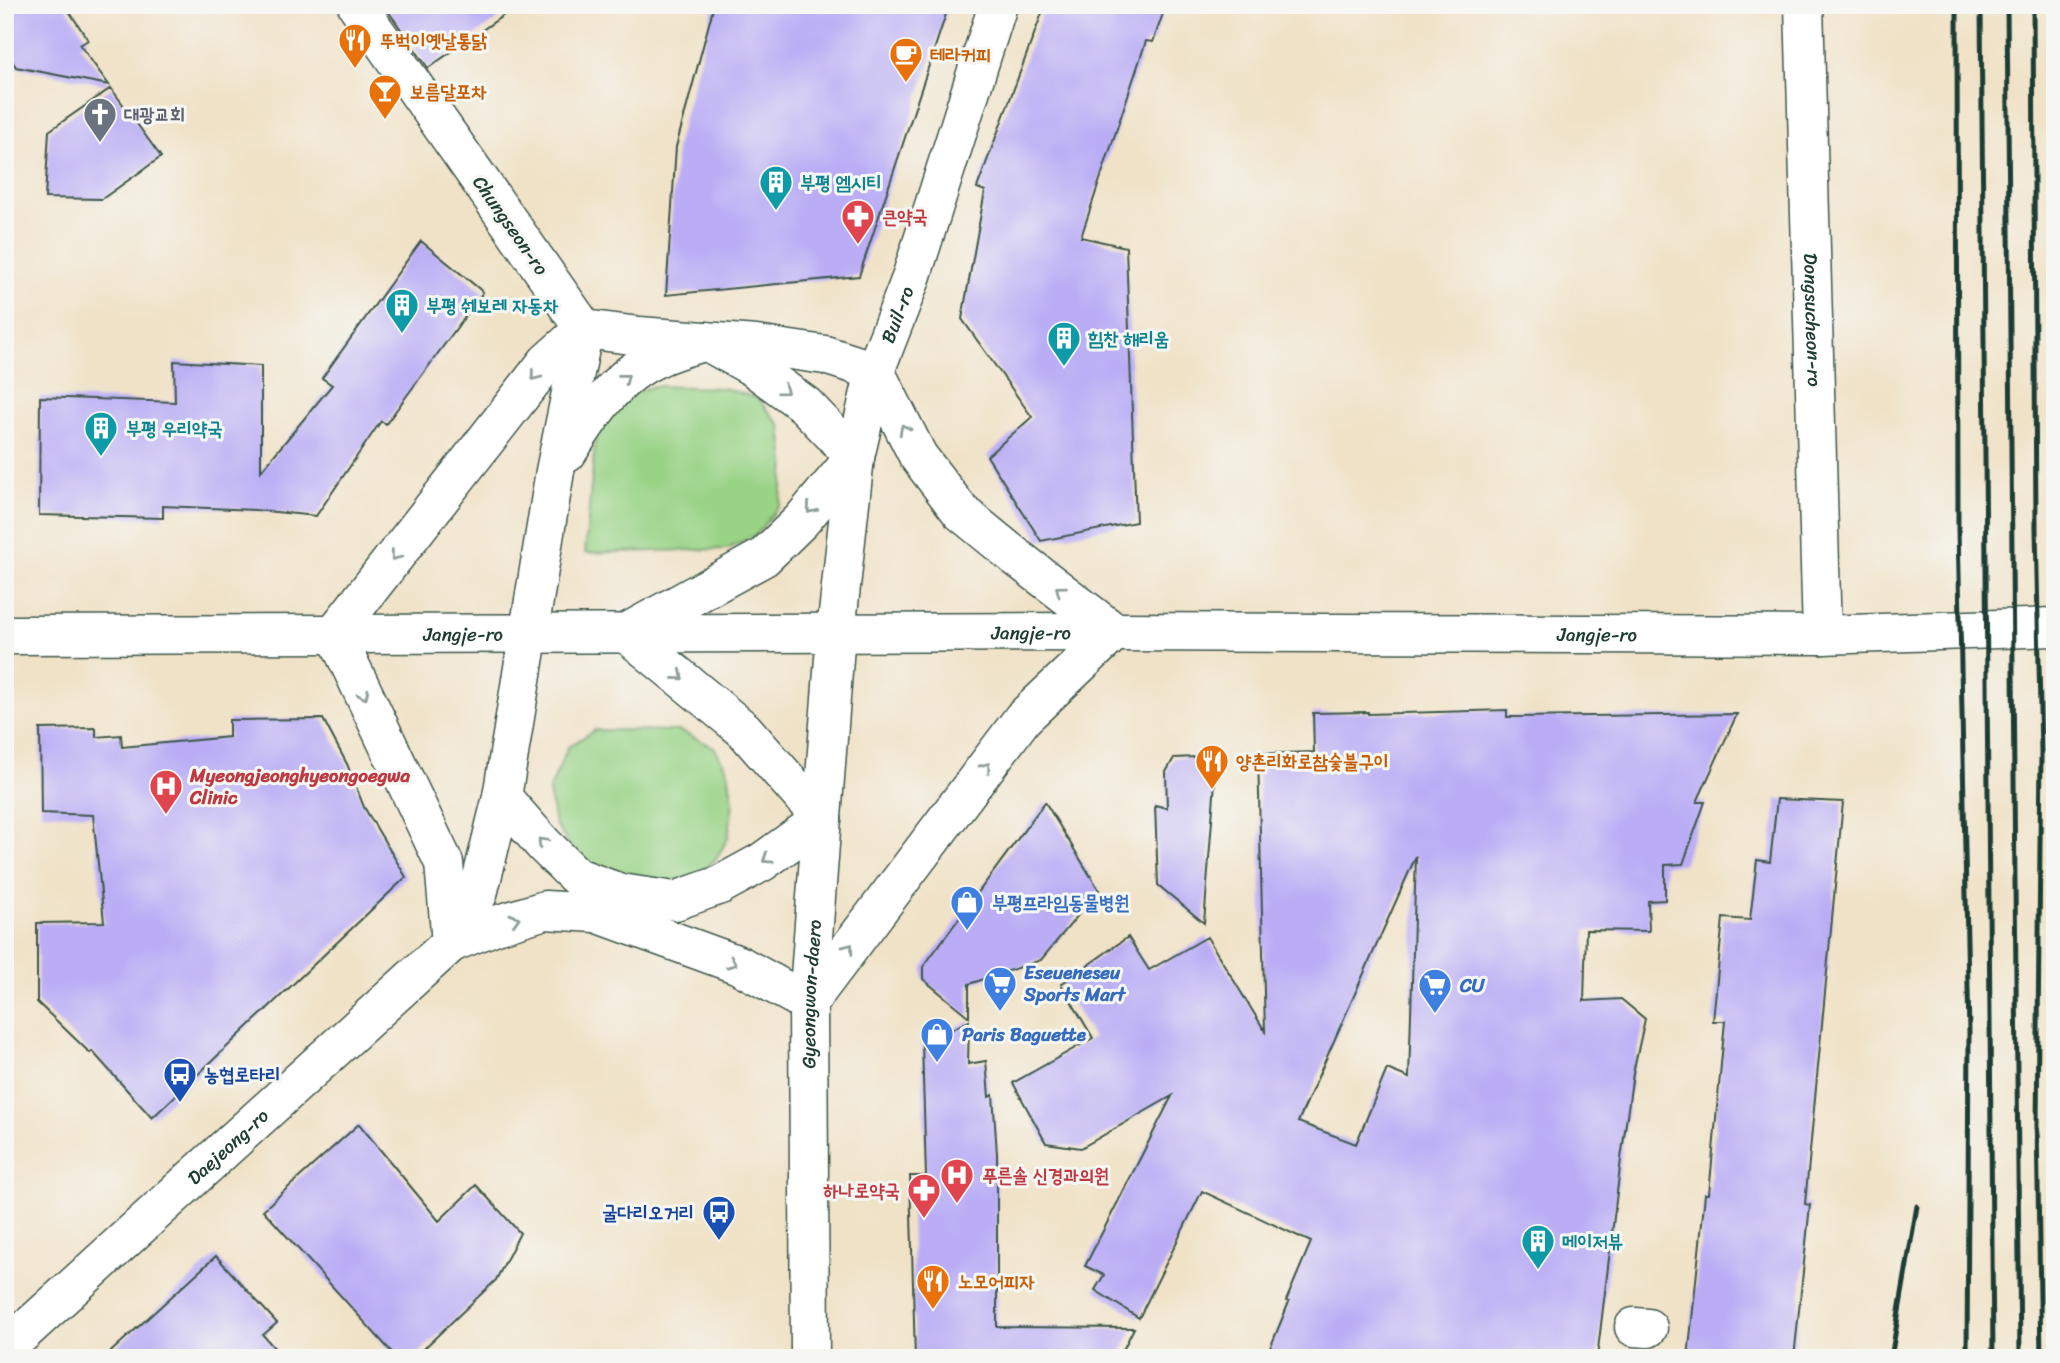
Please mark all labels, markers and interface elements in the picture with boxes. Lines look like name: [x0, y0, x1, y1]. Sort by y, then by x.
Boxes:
restaurant icon: 뚜벅이옛날통닭: [336, 21, 374, 70]
place label: 뚜벅이옛날통닭: [380, 24, 488, 57]
cafe icon: 테라커피: [887, 35, 925, 84]
place label: 테라커피: [930, 38, 991, 71]
bar icon: 보름달포차: [366, 72, 404, 121]
place label: 보름달포차: [410, 75, 487, 108]
church icon: 대광교회: [81, 95, 119, 144]
place label: 대광교회: [124, 98, 185, 131]
building icon: 부평 엠시티: [757, 163, 795, 212]
place label: 부평 엠시티: [800, 166, 881, 199]
street label: Chungseon-ro: [464, 168, 558, 283]
pharmacy icon: 큰약국: [839, 197, 877, 246]
place label: 큰약국: [882, 200, 928, 233]
street label: Dongsucheon-ro: [1794, 253, 1831, 388]
street label: Buil-ro: [871, 281, 923, 348]
building icon: 부평 쉐보레 자동차: [383, 286, 421, 335]
place label: 부평 쉐보레 자동차: [426, 289, 559, 322]
building icon: 힘찬 해리움: [1045, 319, 1083, 368]
place label: 힘찬 해리움: [1088, 322, 1169, 355]
one-way arrow: [531, 369, 544, 381]
one-way arrow: [618, 374, 630, 387]
one-way arrow: [776, 382, 789, 394]
building icon: 부평 우리약국: [82, 409, 120, 458]
place label: 부평 우리약국: [126, 412, 223, 445]
one-way arrow: [899, 424, 913, 436]
one-way arrow: [807, 501, 819, 514]
one-way arrow: [390, 548, 403, 560]
one-way arrow: [1055, 586, 1068, 599]
street label: Jangje-ro: [990, 616, 1071, 649]
street label: Jangje-ro: [422, 618, 503, 651]
street label: Jangje-ro: [1556, 618, 1637, 651]
one-way arrow: [671, 668, 684, 680]
one-way arrow: [356, 687, 370, 700]
restaurant icon: 양촌리화로참숯불구이: [1193, 742, 1231, 791]
place label: 양촌리화로참숯불구이: [1236, 745, 1389, 778]
place label: Myeongjeonghyeongoegwa Clinic: [189, 759, 410, 814]
one-way arrow: [978, 762, 990, 775]
hospital icon: Myeongjeonghyeongoegwa Clinic: [147, 767, 185, 816]
one-way arrow: [538, 837, 551, 850]
one-way arrow: [762, 851, 775, 863]
shop icon: 부평프라임동물병원: [948, 883, 986, 932]
place label: 부평프라임동물병원: [992, 886, 1130, 919]
one-way arrow: [508, 913, 520, 927]
street label: Gyeongwon-daero: [792, 918, 831, 1069]
one-way arrow: [840, 944, 853, 956]
one-way arrow: [725, 954, 737, 968]
place label: Eseueneseu Sports Mart: [1023, 956, 1127, 1011]
supermarket icon: Eseueneseu Sports Mart: [981, 964, 1019, 1013]
supermarket icon: CU: [1416, 966, 1454, 1015]
place label: CU: [1459, 969, 1486, 1002]
shop icon: Paris Baguette: [918, 1015, 956, 1064]
place label: Paris Baguette: [962, 1018, 1087, 1051]
bus stop icon: 농협로타리: [161, 1055, 199, 1104]
place label: 농협로타리: [204, 1058, 280, 1091]
street label: Daejeong-ro: [179, 1100, 277, 1193]
hospital icon: 푸른솔 신경과의원: [938, 1156, 976, 1205]
place label: 푸른솔 신경과의원: [982, 1159, 1109, 1192]
pharmacy icon: 하나로약국: [905, 1171, 943, 1220]
place label: 하나로약국: [824, 1174, 900, 1207]
bus stop icon: 굴다리오거리: [700, 1193, 738, 1242]
place label: 굴다리오거리: [602, 1196, 694, 1229]
building icon: 메이저뷰: [1519, 1222, 1557, 1271]
place label: 메이저뷰: [1562, 1225, 1623, 1258]
restaurant icon: 노모어피자: [914, 1262, 952, 1311]
place label: 노모어피자: [958, 1265, 1035, 1298]

